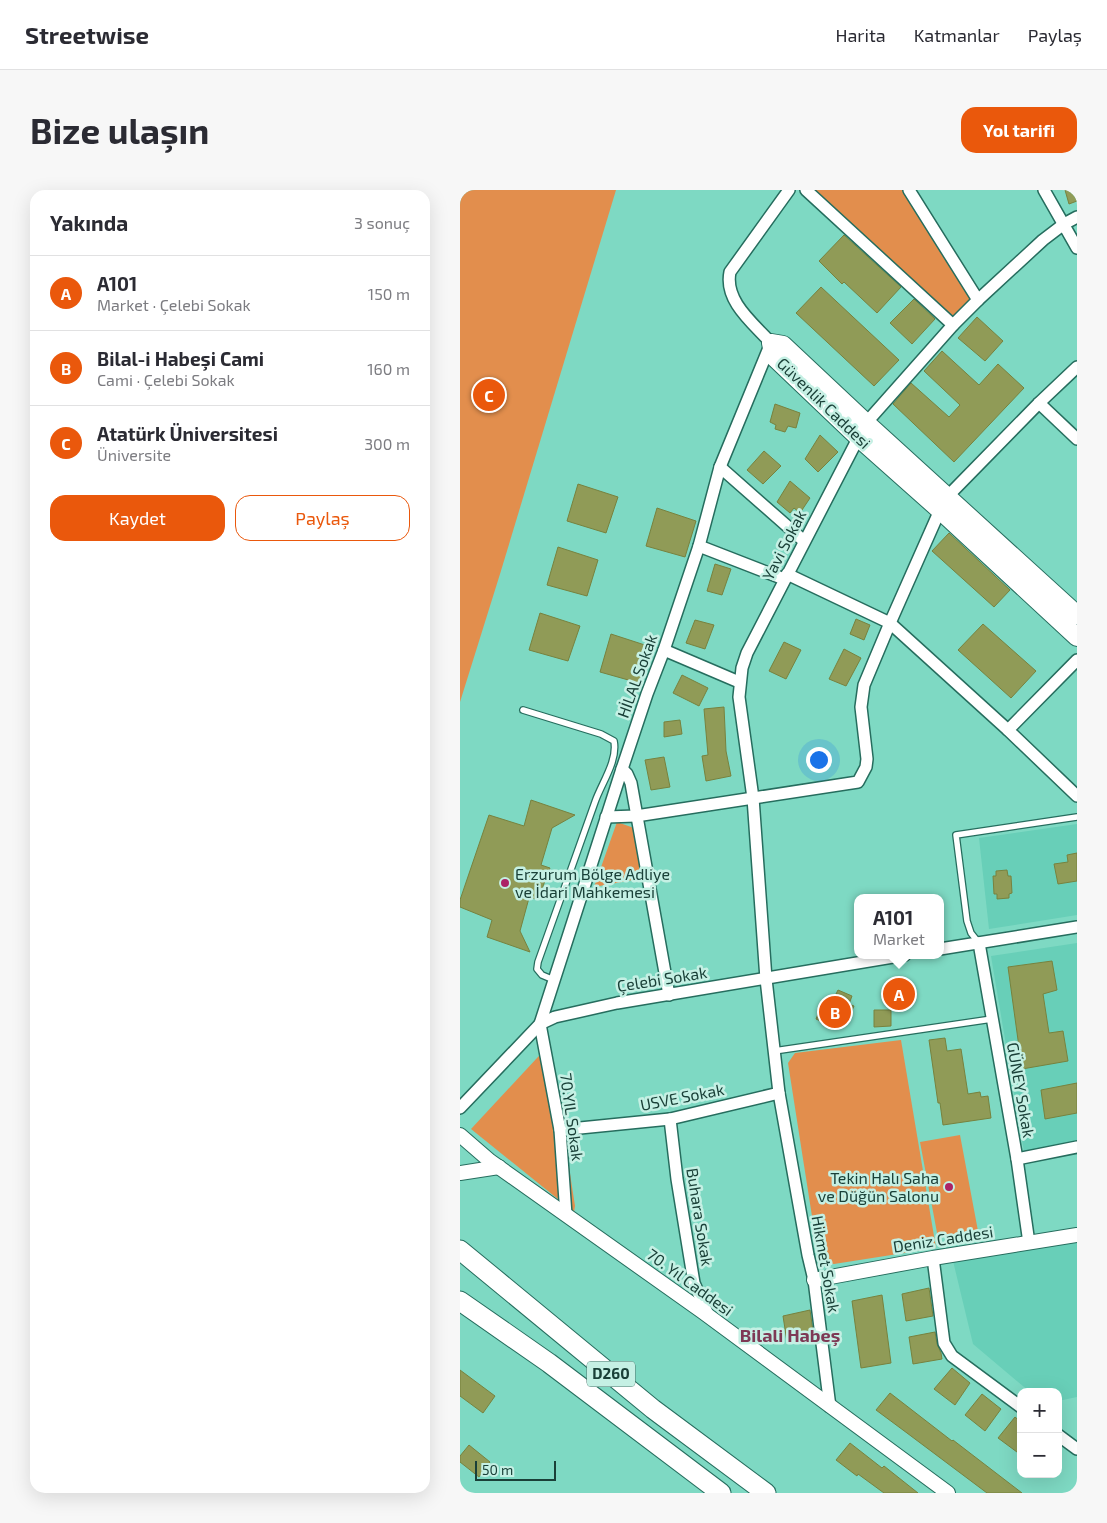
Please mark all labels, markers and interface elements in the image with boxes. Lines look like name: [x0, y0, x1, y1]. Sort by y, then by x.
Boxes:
text: Streetwise: [25, 20, 149, 49]
text: Harita: [835, 24, 886, 46]
text: Katmanlar: [914, 24, 1000, 46]
text: Paylaş: [1028, 24, 1082, 46]
button: Yol tarifi: [961, 107, 1077, 153]
text: Bize ulaşın: [30, 109, 209, 151]
text: Yakında: [50, 210, 128, 235]
text: 3 sonuç: [354, 213, 410, 232]
text: A101: [97, 272, 137, 295]
text: A: [61, 284, 71, 303]
text: 150 m: [368, 284, 410, 303]
text: Market · Çelebi Sokak: [97, 295, 251, 314]
text: Bilal-i Habeşi Cami: [97, 347, 264, 370]
street label: Güvenlik Caddesi: [774, 353, 875, 452]
text: B: [61, 359, 71, 378]
text: 160 m: [367, 359, 410, 378]
text: Cami · Çelebi Sokak: [97, 370, 235, 389]
pin: C: [473, 376, 505, 414]
text: Atatürk Üniversitesi: [97, 422, 278, 445]
text: C: [61, 434, 71, 453]
text: 300 m: [364, 434, 410, 453]
text: Üniversite: [97, 445, 171, 464]
button: Kaydet: [50, 495, 225, 541]
button: Paylaş: [235, 495, 410, 541]
street label: Yavi Sokak: [758, 507, 809, 583]
street label: HİLAL Sokak: [613, 631, 660, 720]
your location: [806, 747, 832, 773]
place label: Erzurum Bölge Adliye ve İdari Mahkemesi: [515, 864, 670, 901]
marker: Erzurum Bölge Adliye ve İdari Mahkemesi: [499, 877, 511, 889]
popup: [854, 894, 944, 959]
text: A101: [873, 906, 913, 929]
text: Market: [873, 929, 925, 948]
street label: Çelebi Sokak: [616, 962, 708, 996]
pin: A: [883, 975, 915, 1013]
pin: B: [819, 993, 851, 1031]
street label: GÜNEY Sokak: [1004, 1041, 1039, 1139]
street label: 70.YIL Sokak: [557, 1072, 588, 1162]
street label: USVE Sokak: [638, 1079, 725, 1114]
street label: Buhara Sokak: [683, 1167, 718, 1267]
place label: Tekin Halı Saha ve Düğün Salonu: [818, 1168, 939, 1205]
marker: Tekin Halı Saha ve Düğün Salonu: [943, 1181, 955, 1193]
street label: Hikmet Sokak: [809, 1214, 844, 1314]
street label: Deniz Caddesi: [891, 1221, 994, 1256]
street label: 70. Yıl Caddesi: [644, 1244, 737, 1319]
district label: Bilali Habeş: [740, 1324, 840, 1347]
road number: D260: [587, 1362, 635, 1386]
map controls: [1017, 1388, 1062, 1478]
button: +: [1017, 1388, 1062, 1433]
button: −: [1017, 1433, 1062, 1478]
scale bar: [475, 1458, 556, 1481]
text: 50 m: [482, 1461, 513, 1478]

